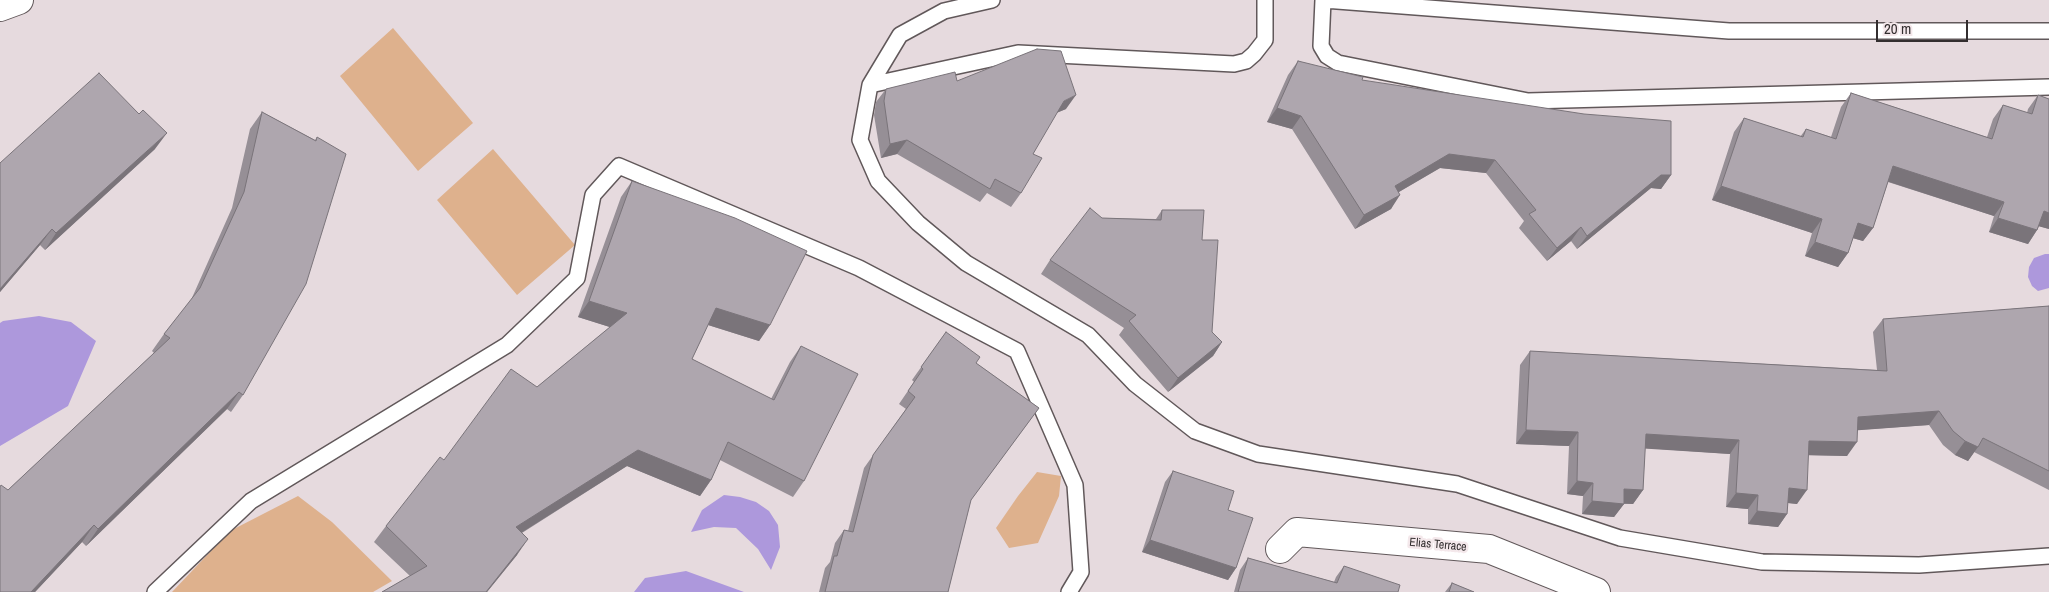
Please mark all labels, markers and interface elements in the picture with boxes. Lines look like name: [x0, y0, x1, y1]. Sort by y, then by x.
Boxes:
scale bar: [1879, 10, 1972, 42]
text: 20 m: [1884, 18, 1911, 39]
street label: Elias Terrace: [1409, 535, 1467, 555]

